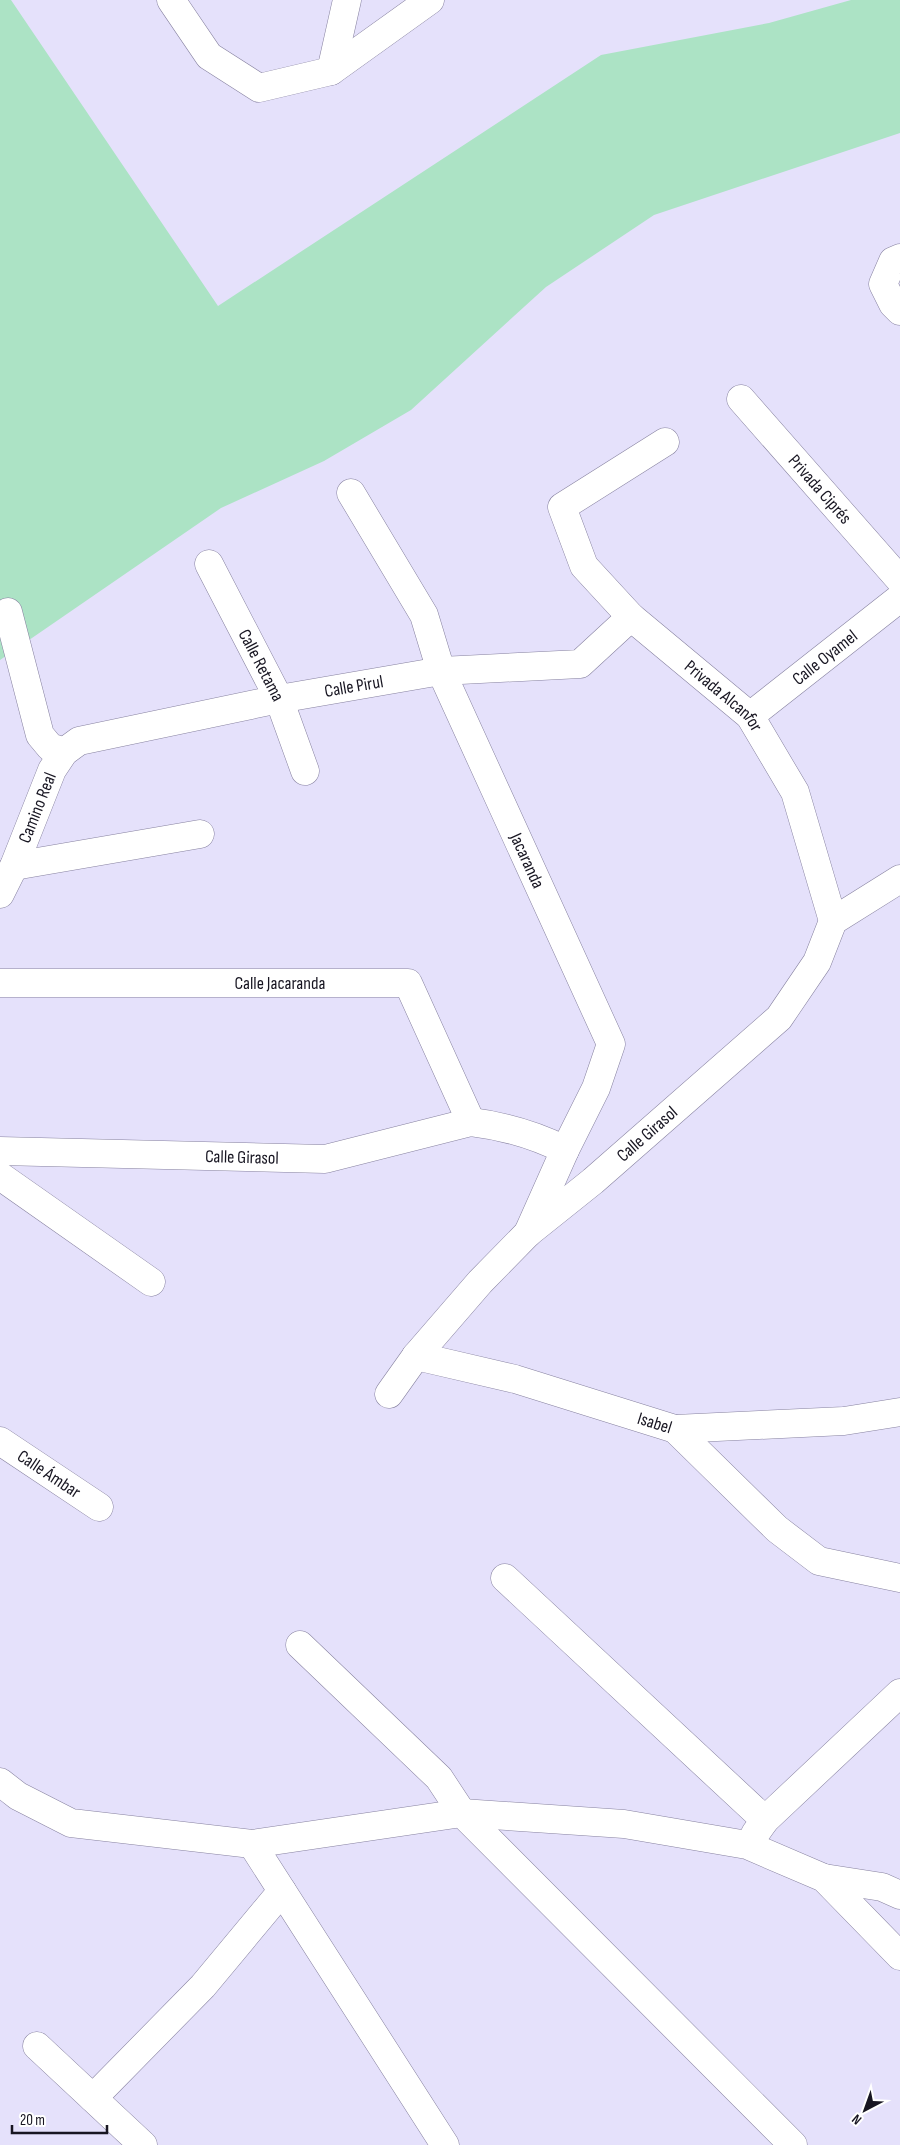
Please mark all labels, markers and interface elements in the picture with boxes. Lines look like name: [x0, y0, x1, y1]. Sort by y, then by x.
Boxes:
street label: Privada Ciprés: [784, 450, 856, 528]
street label: Calle Oyamel: [788, 625, 861, 689]
street label: Calle Retama: [234, 626, 289, 705]
street label: Privada Alcanfor: [680, 656, 767, 735]
street label: Calle Pirul: [323, 671, 385, 701]
street label: Camino Real: [14, 769, 60, 846]
street label: Jacaranda: [505, 829, 549, 892]
street label: Calle Jacaranda: [235, 973, 325, 994]
street label: Calle Girasol: [612, 1102, 682, 1166]
street label: Calle Girasol: [205, 1146, 279, 1168]
street label: Isabel: [635, 1407, 675, 1438]
street label: Calle Ámbar: [14, 1445, 85, 1502]
north arrow: [840, 2085, 890, 2135]
scale bar: [12, 2102, 108, 2134]
text: 20 m: [20, 2111, 45, 2130]
text: N: [848, 2111, 865, 2128]

